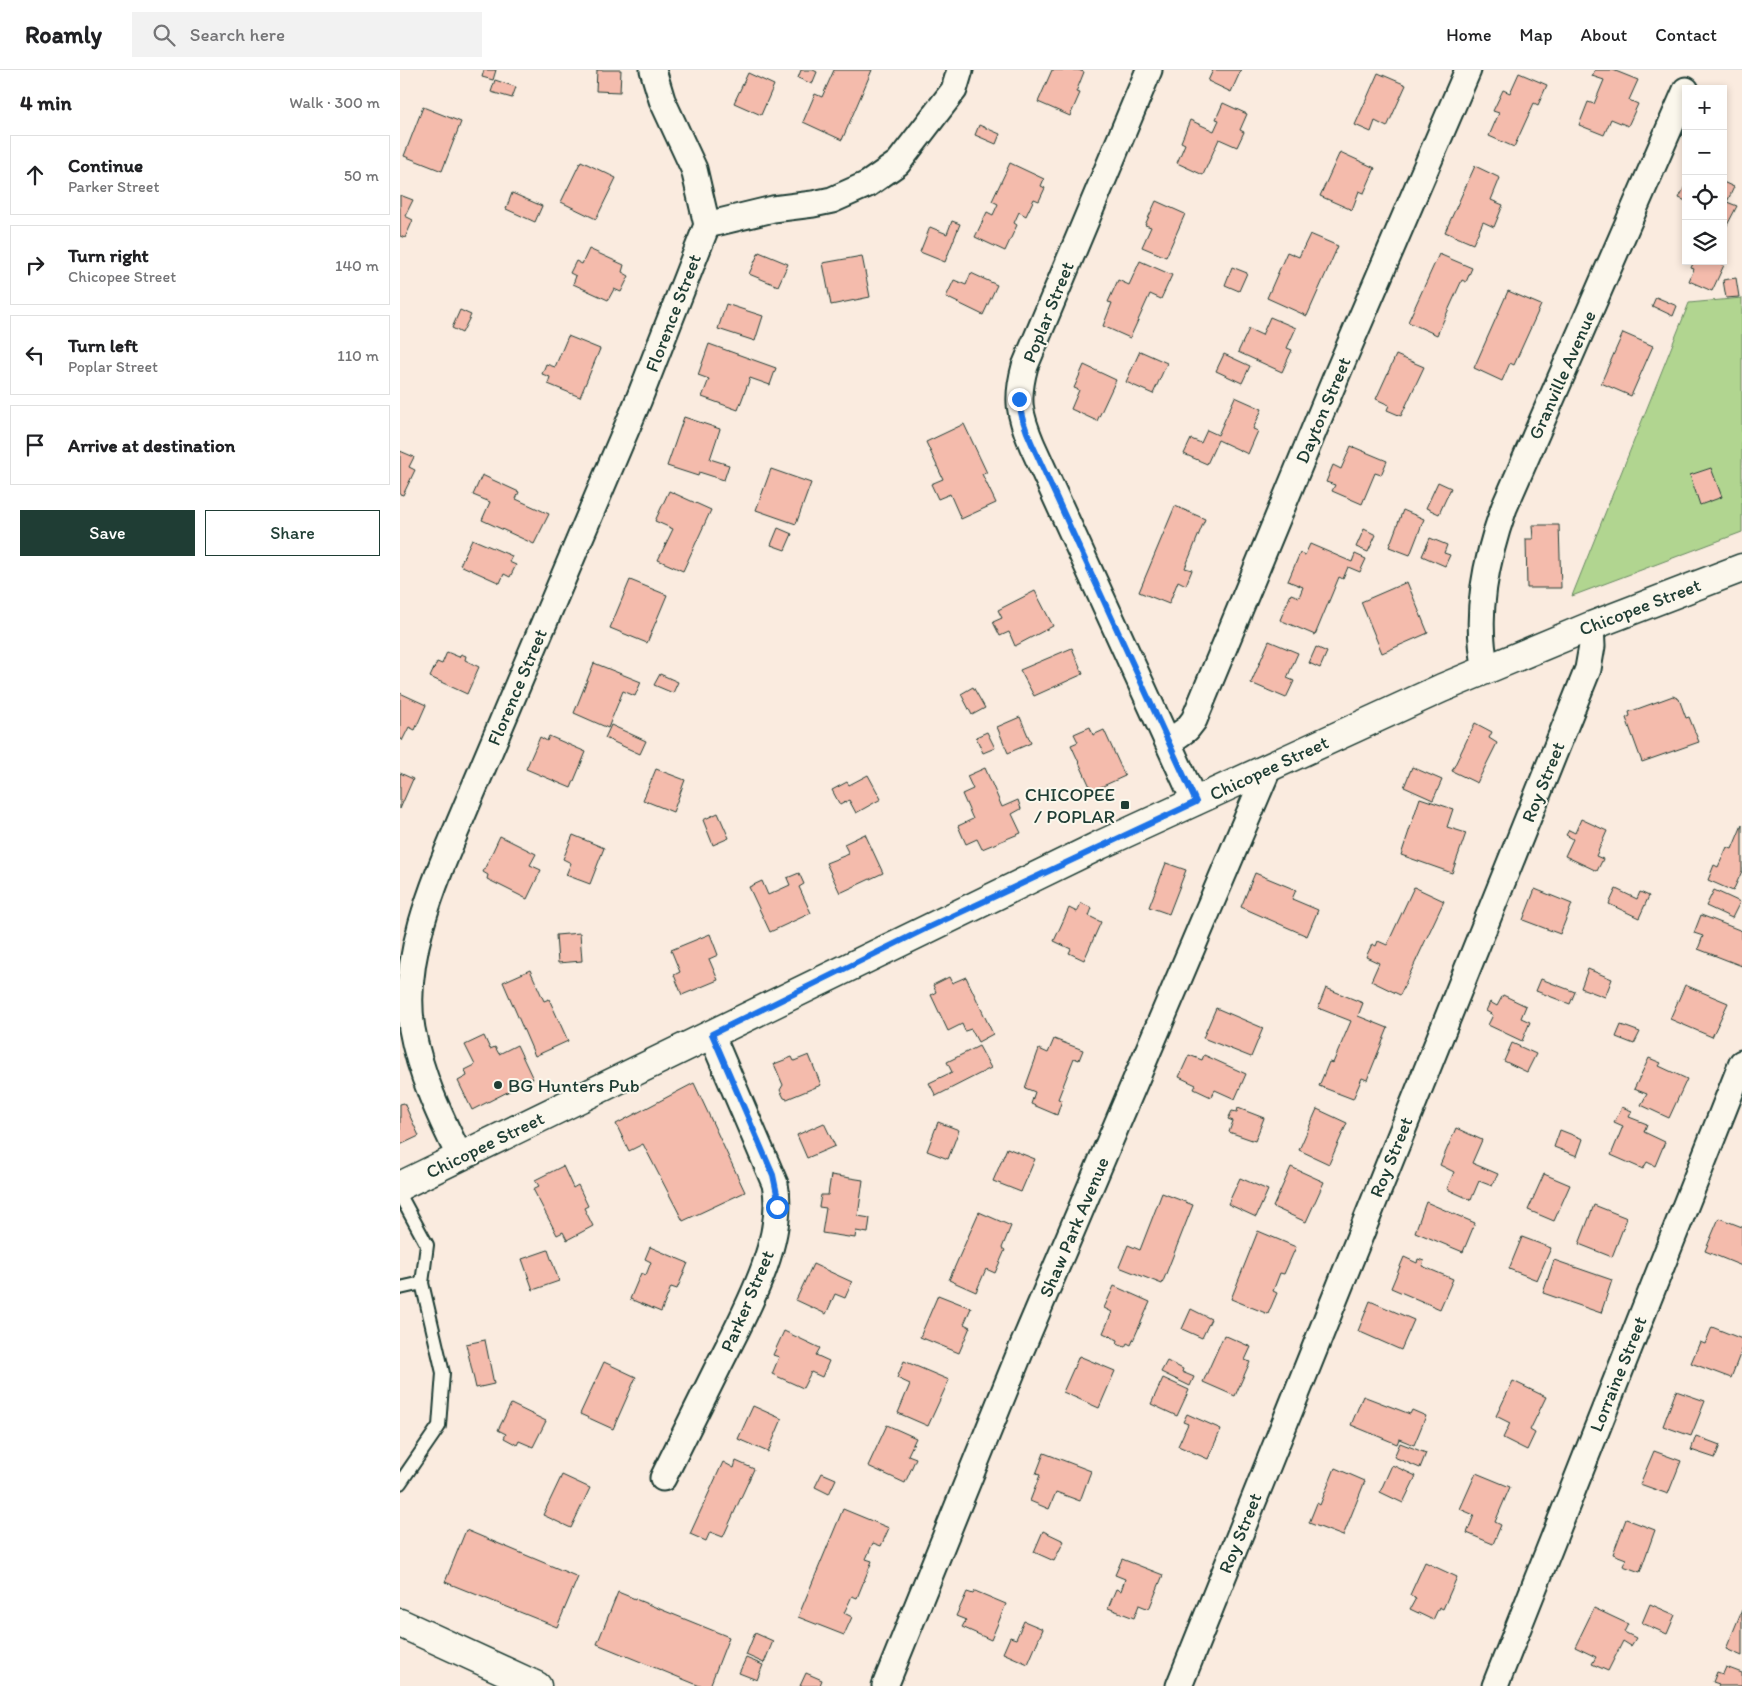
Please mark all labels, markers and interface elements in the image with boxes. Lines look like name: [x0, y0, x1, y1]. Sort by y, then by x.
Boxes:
search box: [132, 12, 482, 57]
text: Roamly: [25, 20, 102, 49]
icon: search: [150, 21, 178, 49]
text: Search here: [190, 23, 285, 46]
text: Home: [1446, 24, 1492, 46]
text: Map: [1520, 24, 1553, 46]
text: About: [1581, 24, 1627, 46]
text: Contact: [1655, 24, 1717, 46]
map controls: [1682, 85, 1727, 265]
button: +: [1682, 85, 1727, 130]
text: 4 min: [20, 90, 72, 115]
text: Walk · 300 m: [289, 93, 380, 112]
button: −: [1682, 130, 1727, 175]
text: Continue: [68, 154, 143, 177]
icon: ahead: [21, 161, 49, 189]
text: 50 m: [344, 166, 379, 185]
button: locate: [1682, 175, 1727, 220]
text: Parker Street: [68, 177, 159, 196]
button: layers: [1682, 220, 1727, 265]
text: Turn right: [68, 244, 149, 267]
icon: right: [21, 251, 49, 279]
street label: Florence Street: [640, 251, 706, 375]
text: 140 m: [335, 256, 379, 275]
street label: Poplar Street: [1017, 258, 1079, 366]
text: Chicopee Street: [68, 267, 176, 286]
street label: Granville Avenue: [1523, 307, 1601, 443]
text: Turn left: [68, 334, 138, 357]
icon: left: [21, 341, 49, 369]
text: 110 m: [337, 346, 379, 365]
street label: Dayton Street: [1290, 353, 1356, 467]
text: Poplar Street: [68, 357, 158, 376]
route end: [1008, 388, 1031, 411]
icon: arrive: [21, 431, 49, 459]
text: Arrive at destination: [68, 434, 235, 457]
button: Save: [20, 510, 195, 556]
button: Share: [205, 510, 380, 556]
street label: Chicopee Street: [1576, 573, 1704, 641]
street label: Florence Street: [482, 625, 552, 749]
street label: Chicopee Street: [1206, 730, 1332, 806]
street label: Roy Street: [1516, 738, 1570, 826]
place label: CHICOPEE / POPLAR: [1025, 783, 1115, 828]
marker: CHICOPEE / POPLAR: [1119, 799, 1131, 811]
place label: BG Hunters Pub: [508, 1074, 640, 1097]
marker: BG Hunters Pub: [492, 1079, 504, 1091]
street label: Chicopee Street: [422, 1107, 548, 1183]
street label: Roy Street: [1364, 1113, 1418, 1201]
street label: Shaw Park Avenue: [1034, 1153, 1114, 1301]
route start: [766, 1196, 789, 1219]
street label: Parker Street: [715, 1247, 779, 1355]
street label: Lorraine Street: [1584, 1313, 1652, 1435]
street label: Roy Street: [1213, 1489, 1267, 1577]

